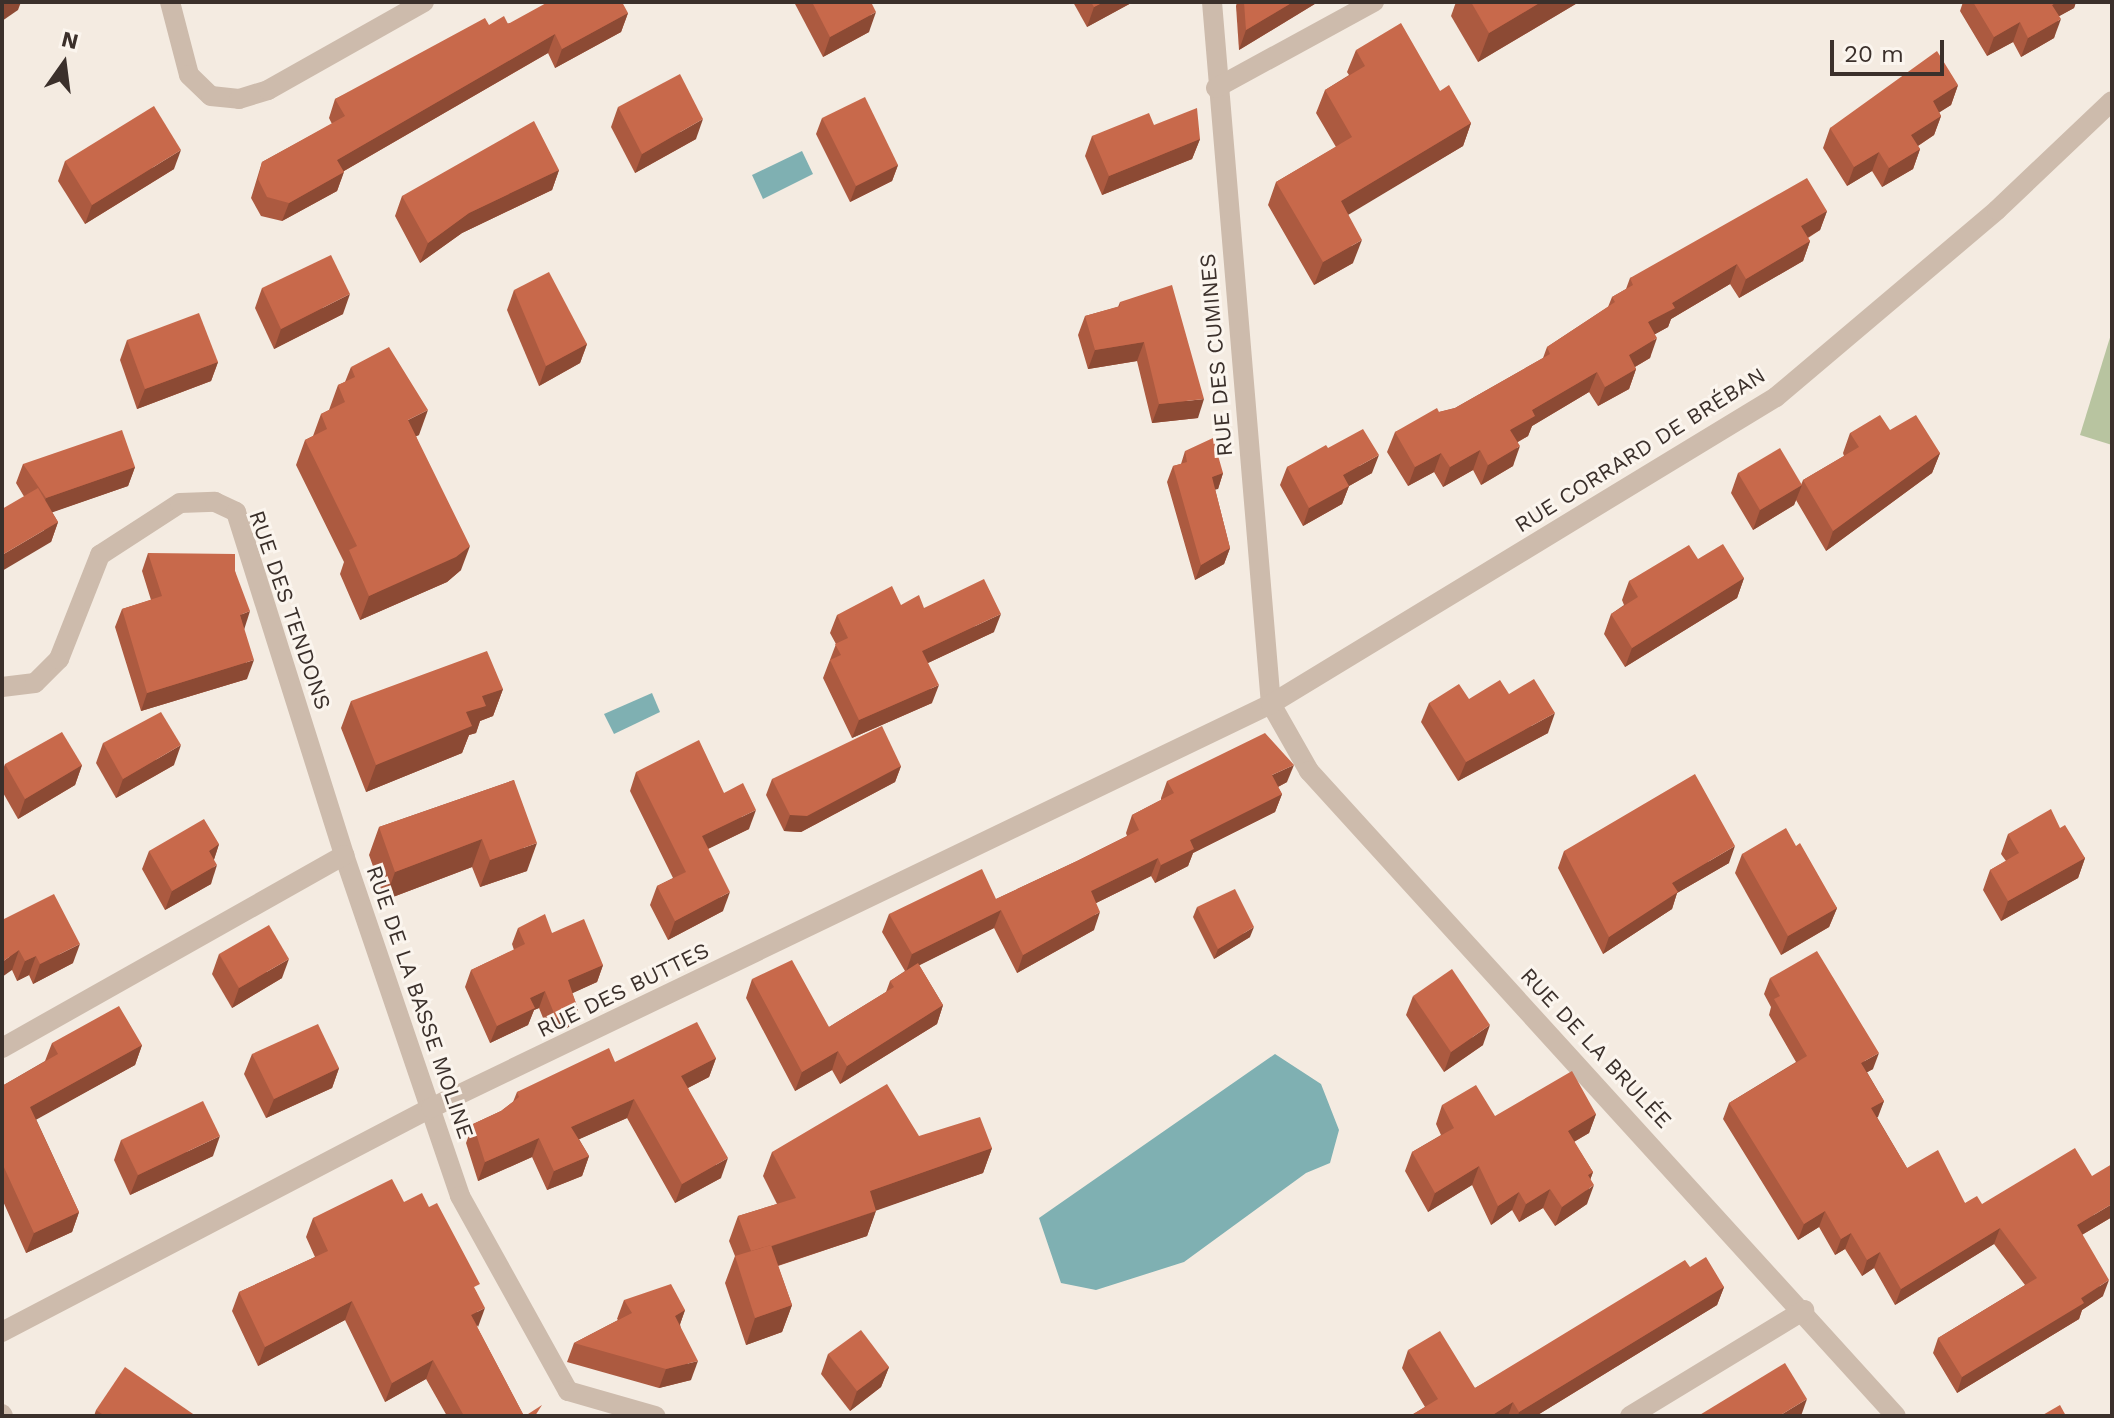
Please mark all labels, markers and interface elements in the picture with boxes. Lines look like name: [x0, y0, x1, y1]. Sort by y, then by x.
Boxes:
north arrow: [24, 24, 104, 104]
scale bar: [1834, 24, 1948, 74]
text: N: [59, 26, 81, 54]
text: 20 m: [1844, 40, 1904, 68]
street label: RUE DES CUMINES: [1194, 252, 1238, 458]
street label: RUE CORRARD DE BRÉBAN: [1510, 362, 1770, 538]
street label: RUE DES TENDONS: [243, 507, 337, 713]
street label: RUE DE LA BASSE MOLINE: [361, 862, 479, 1142]
street label: RUE DES BUTTES: [533, 937, 713, 1043]
street label: RUE DE LA BRULÉE: [1515, 962, 1677, 1134]

